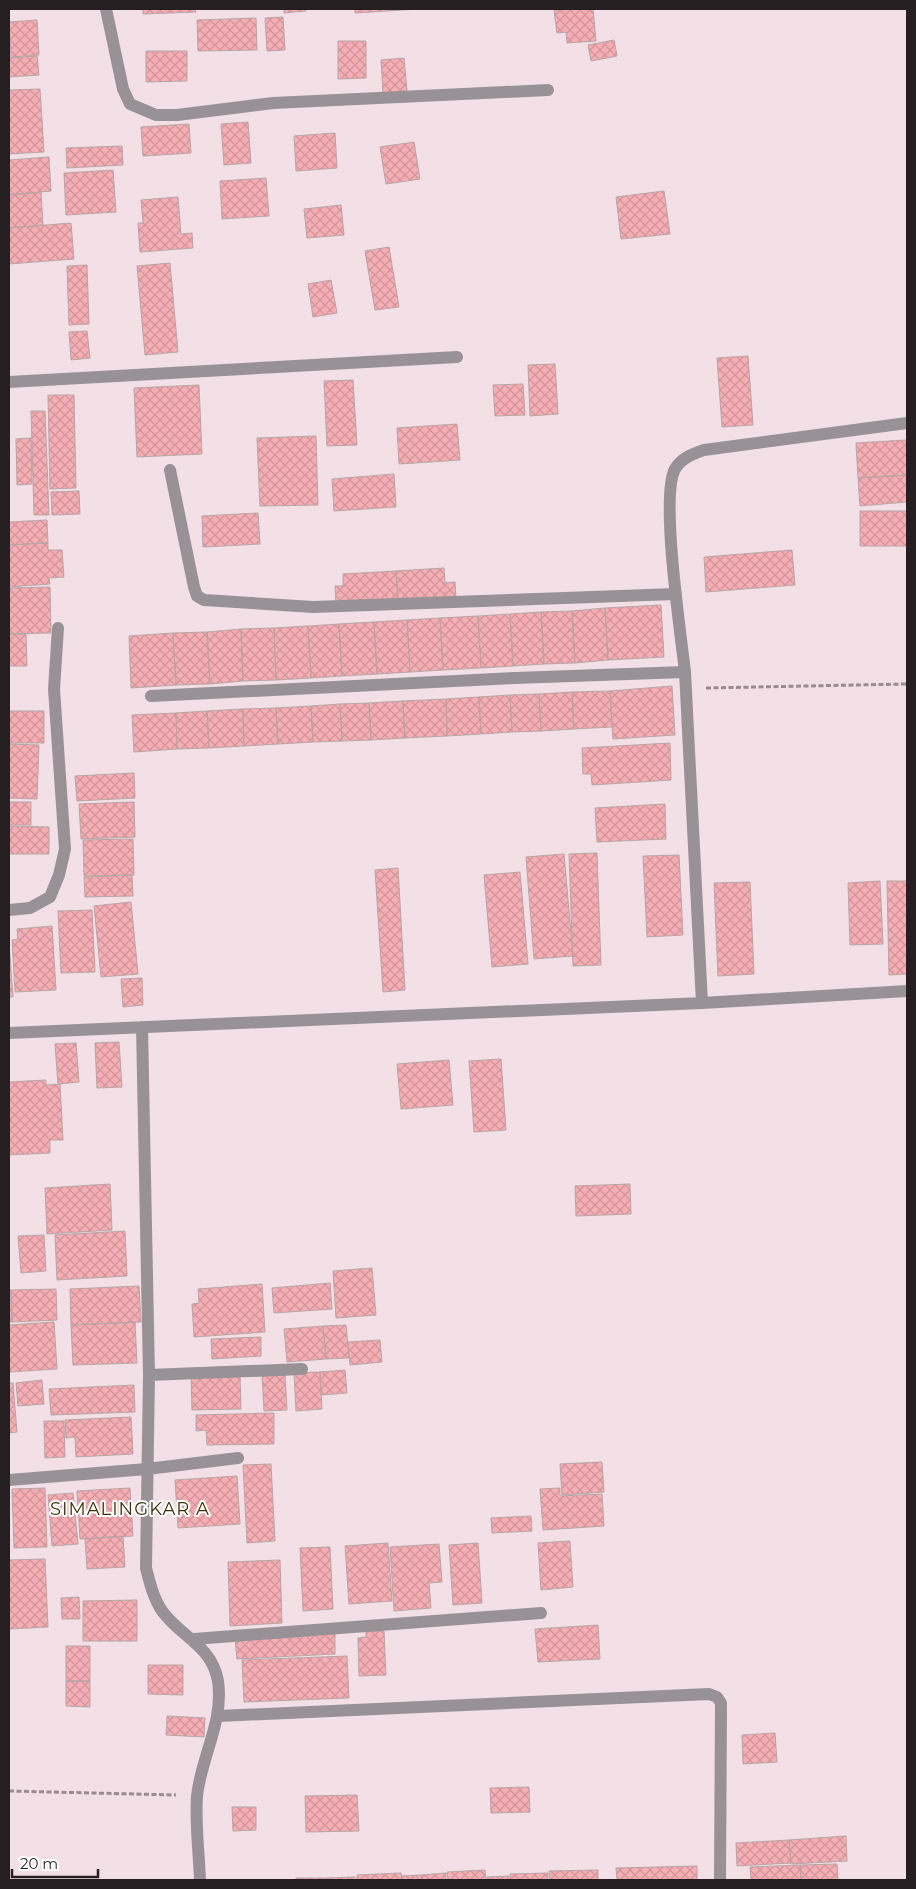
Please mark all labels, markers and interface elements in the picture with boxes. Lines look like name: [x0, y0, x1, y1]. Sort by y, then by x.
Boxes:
district label: SIMALINGKAR A: [50, 1498, 210, 1520]
scale bar: [12, 1846, 99, 1878]
text: 20 m: [20, 1854, 58, 1873]

